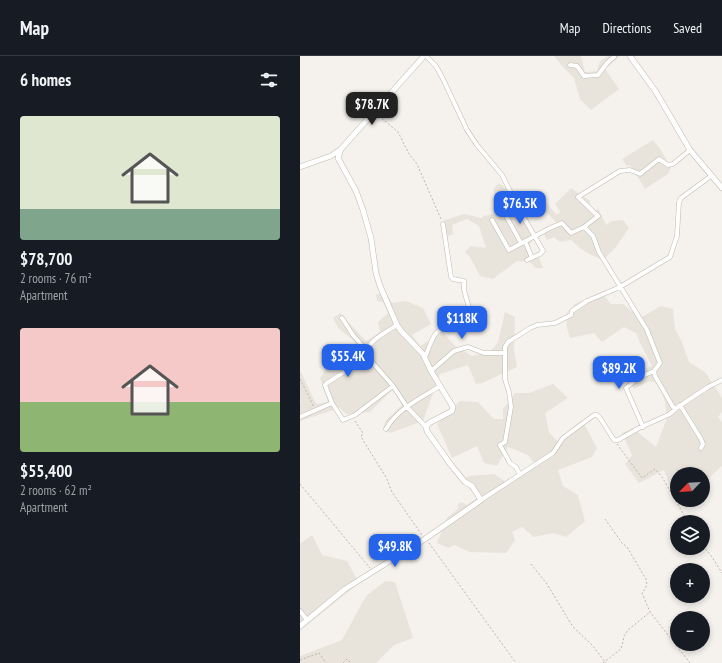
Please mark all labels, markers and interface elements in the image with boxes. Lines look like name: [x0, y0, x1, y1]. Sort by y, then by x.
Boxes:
text: Map: [20, 16, 49, 40]
text: Map: [560, 19, 580, 37]
text: Directions: [602, 19, 651, 37]
text: Saved: [673, 19, 702, 37]
text: 6 homes: [20, 69, 71, 91]
icon: filters: [258, 69, 280, 91]
pin: $78.7K: [339, 92, 405, 126]
text: $78.7K: [355, 96, 389, 113]
icon: home: [114, 142, 186, 214]
pin: $76.5K: [487, 191, 553, 225]
text: $76.5K: [503, 195, 537, 212]
text: $78,700: [20, 248, 72, 270]
text: 2 rooms · 76 m²: [20, 270, 92, 287]
text: Apartment: [20, 287, 68, 304]
pin: $118K: [434, 306, 490, 340]
text: $118K: [446, 310, 478, 327]
pin: $55.4K: [315, 344, 381, 378]
text: $55.4K: [331, 348, 365, 365]
icon: home: [114, 354, 186, 426]
pin: $89.2K: [586, 356, 652, 390]
text: $89.2K: [602, 360, 636, 377]
text: $55,400: [20, 460, 72, 482]
north arrow: [670, 467, 710, 507]
map controls: [670, 467, 710, 651]
text: 2 rooms · 62 m²: [20, 482, 92, 499]
text: Apartment: [20, 499, 68, 516]
button: layers: [670, 515, 710, 555]
pin: $49.8K: [362, 534, 428, 568]
text: $49.8K: [378, 538, 412, 555]
button: +: [670, 563, 710, 603]
button: −: [670, 611, 710, 651]

